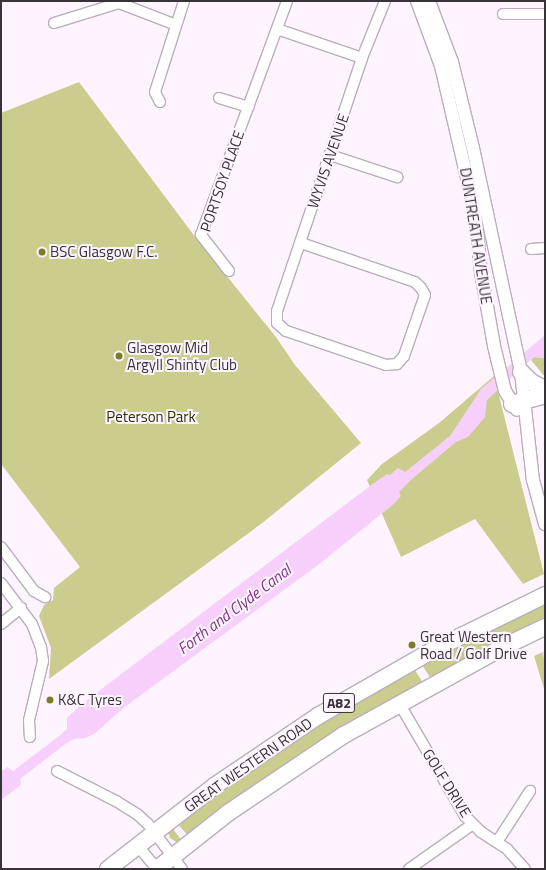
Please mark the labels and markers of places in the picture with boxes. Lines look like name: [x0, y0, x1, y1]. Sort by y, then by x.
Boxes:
place label: BSC Glasgow F.C.: [50, 243, 158, 261]
marker: BSC Glasgow F.C.: [37, 247, 47, 257]
place label: Glasgow Mid Argyll Shinty Club: [127, 338, 237, 373]
marker: Glasgow Mid Argyll Shinty Club: [114, 351, 124, 361]
place label: Great Western Road / Golf Drive: [420, 627, 527, 662]
marker: Great Western Road / Golf Drive: [407, 640, 417, 650]
place label: K&C Tyres: [58, 691, 122, 709]
marker: K&C Tyres: [45, 695, 55, 705]

